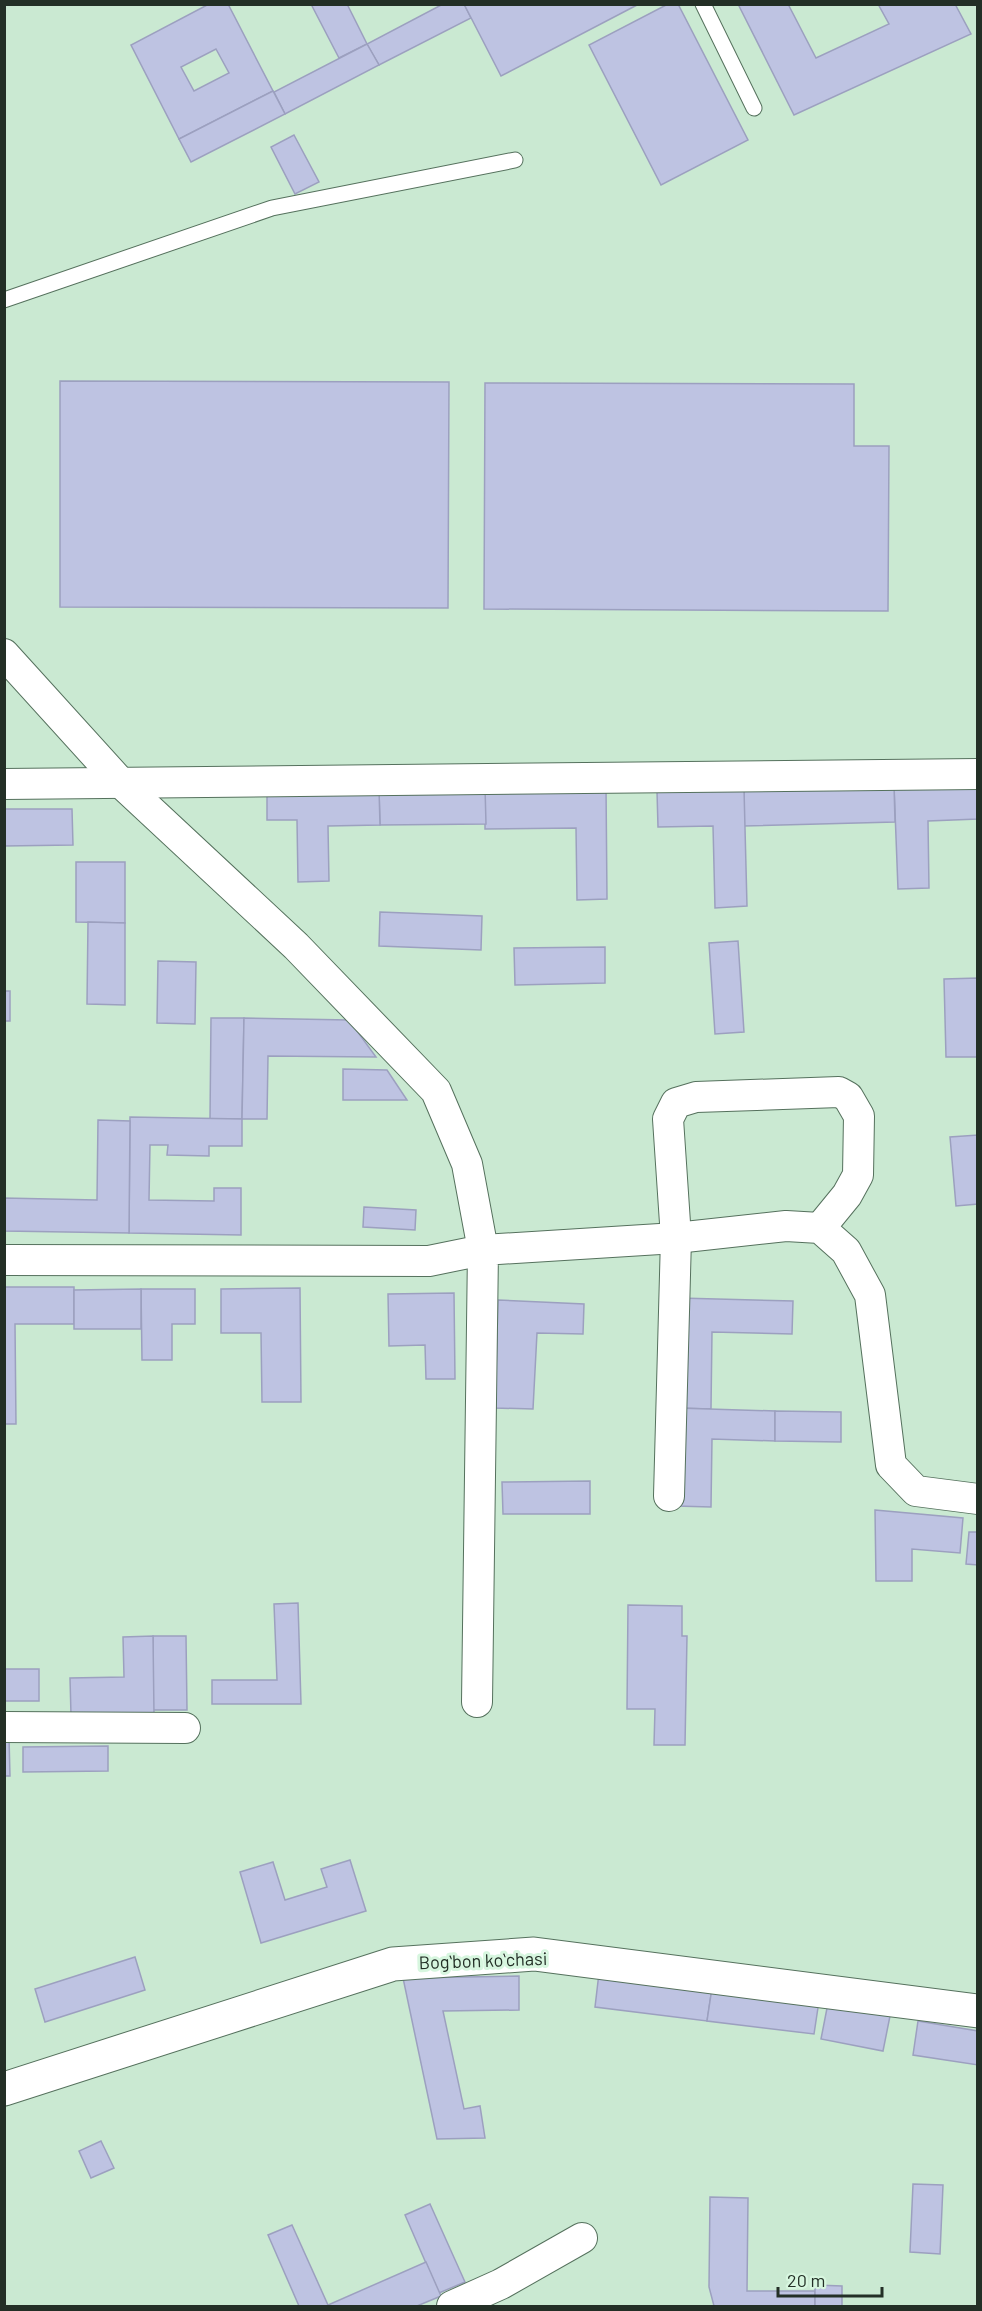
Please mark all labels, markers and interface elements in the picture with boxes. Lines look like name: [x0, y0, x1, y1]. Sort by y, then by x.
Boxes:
street label: Bogʻbon koʻchasi: [418, 1947, 548, 1973]
scale bar: [778, 2260, 882, 2298]
text: 20 m: [787, 2269, 825, 2291]

